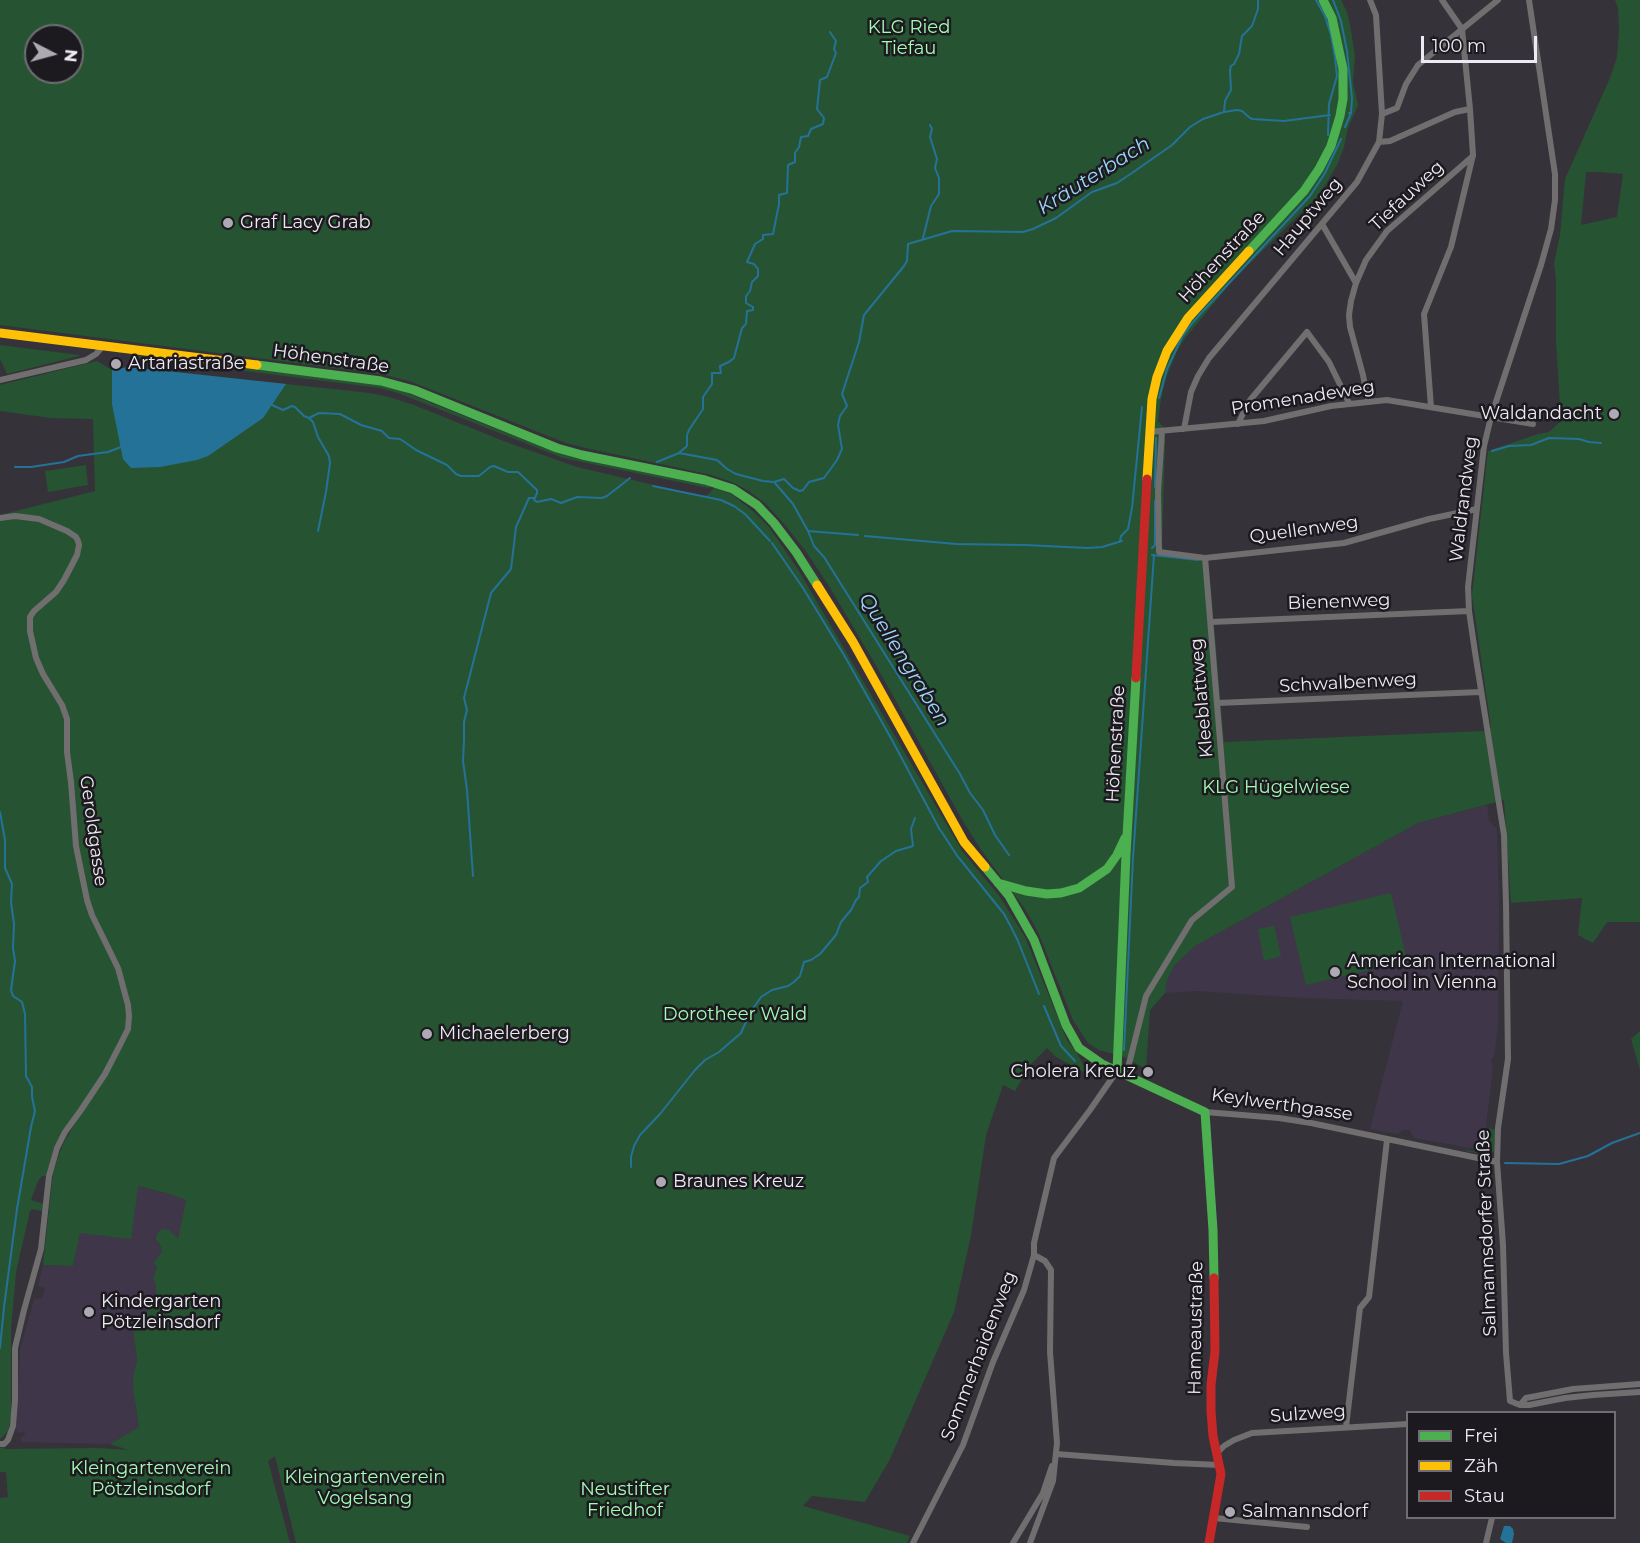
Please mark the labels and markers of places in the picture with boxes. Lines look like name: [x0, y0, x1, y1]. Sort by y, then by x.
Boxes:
place label: Graf Lacy Grab: [240, 212, 371, 234]
marker: Graf Lacy Grab: [221, 216, 235, 230]
place label: Artariastraße: [128, 353, 245, 375]
marker: Artariastraße: [109, 357, 123, 371]
place label: Waldandacht: [1480, 403, 1602, 425]
marker: Waldandacht: [1607, 407, 1621, 421]
place label: American International School in Vienna: [1347, 951, 1556, 994]
marker: American International School in Vienna: [1328, 965, 1342, 979]
place label: Michaelerberg: [439, 1023, 570, 1045]
marker: Michaelerberg: [420, 1027, 434, 1041]
place label: Cholera Kreuz: [1010, 1061, 1136, 1083]
marker: Cholera Kreuz: [1141, 1065, 1155, 1079]
place label: Braunes Kreuz: [673, 1171, 804, 1193]
marker: Braunes Kreuz: [654, 1175, 668, 1189]
place label: Kindergarten Pötzleinsdorf: [101, 1291, 221, 1334]
marker: Kindergarten Pötzleinsdorf: [82, 1305, 96, 1319]
place label: Salmannsdorf: [1242, 1501, 1368, 1523]
marker: Salmannsdorf: [1223, 1505, 1237, 1519]

